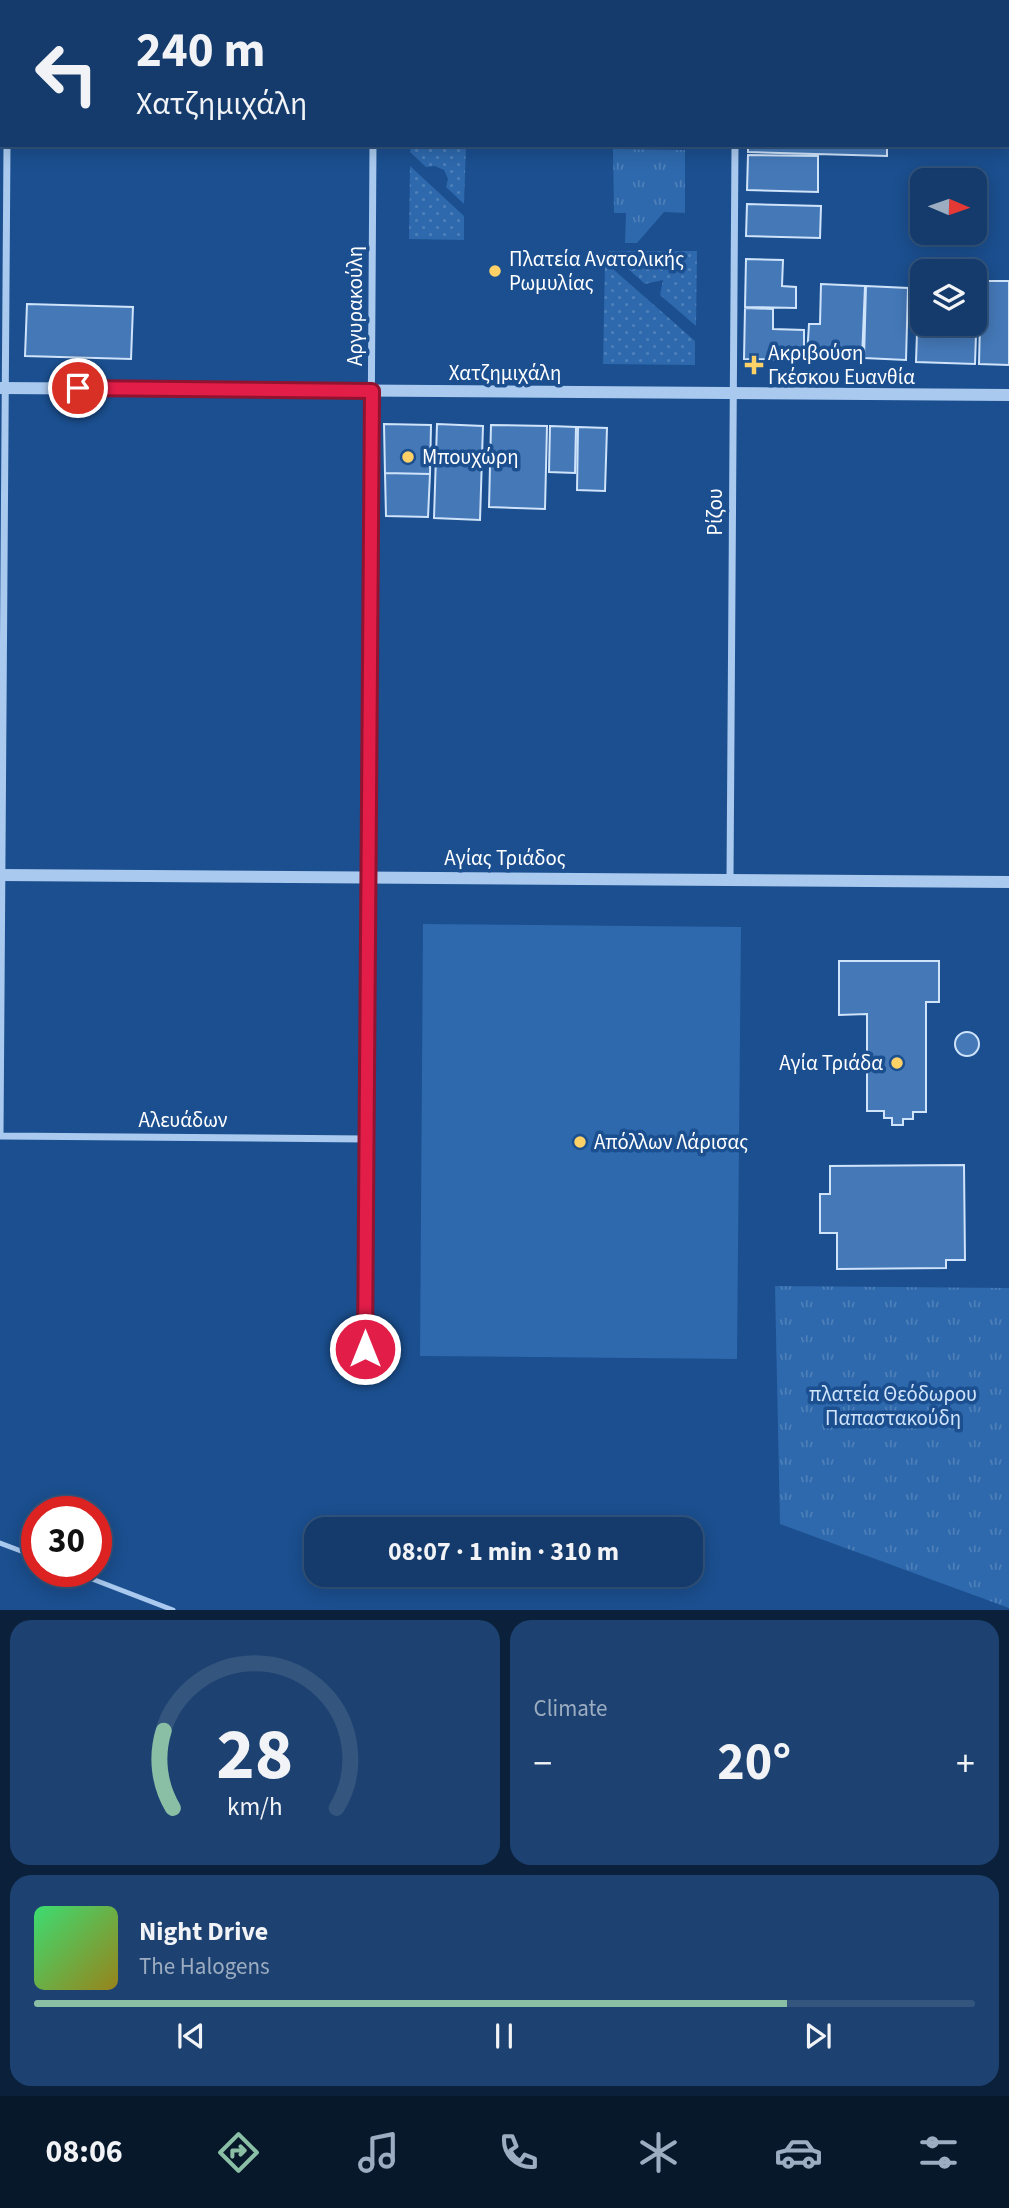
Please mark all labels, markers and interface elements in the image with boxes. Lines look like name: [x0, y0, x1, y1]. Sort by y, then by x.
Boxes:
text: 240 m: [136, 16, 265, 86]
icon: left: [21, 28, 112, 119]
text: Χατζημιχάλη: [136, 81, 307, 127]
north arrow: [910, 168, 987, 245]
map controls: [910, 168, 987, 336]
place label: Πλατεία Ανατολικής Ρωμυλίας: [509, 244, 684, 298]
street label: Αργυρακούλη: [340, 246, 370, 366]
button: layers: [910, 259, 987, 336]
marker: Πλατεία Ανατολικής Ρωμυλίας: [487, 263, 503, 279]
place label: Ακριβούση Γκέσκου Ευανθία: [768, 338, 915, 392]
marker: Ακριβούση Γκέσκου Ευανθία: [746, 357, 762, 373]
pin: [48, 358, 108, 418]
street label: Χατζημιχάλη: [449, 358, 561, 388]
icon: arrive: [59, 369, 97, 407]
place label: Μπουχώρη: [422, 442, 519, 472]
marker: Μπουχώρη: [400, 449, 416, 465]
street label: Ρίζου: [700, 488, 730, 536]
street label: Αγίας Τριάδος: [444, 843, 566, 873]
place label: Αγία Τριάδα: [779, 1048, 883, 1078]
marker: Αγία Τριάδα: [889, 1055, 905, 1071]
street label: Αλευάδων: [139, 1105, 228, 1135]
place label: Απόλλων Λάρισας: [594, 1127, 748, 1157]
marker: Απόλλων Λάρισας: [572, 1134, 588, 1150]
position arrow: [328, 1312, 402, 1386]
park label: πλατεία Θεόδωρου Παπαστακούδη: [809, 1379, 977, 1433]
speed limit sign: 30: [21, 1496, 112, 1587]
text: 08:07 · 1 min · 310 m: [388, 1533, 619, 1570]
text: Climate: [534, 1692, 607, 1725]
text: 28: [216, 1704, 293, 1808]
text: 20°: [717, 1726, 791, 1800]
text: −: [534, 1737, 552, 1791]
text: +: [956, 1737, 975, 1791]
text: km/h: [227, 1789, 283, 1825]
text: Night Drive: [139, 1913, 268, 1950]
text: The Halogens: [139, 1950, 270, 1983]
icon: previous: [172, 2017, 210, 2055]
icon: pause: [485, 2017, 523, 2055]
icon: next: [799, 2017, 837, 2055]
icon: directions: [214, 2128, 263, 2177]
icon: music: [354, 2128, 403, 2177]
icon: phone: [494, 2128, 543, 2177]
icon: climate: [634, 2128, 683, 2177]
icon: car: [774, 2128, 823, 2177]
icon: filters: [914, 2128, 963, 2177]
text: 08:06: [46, 2129, 123, 2175]

